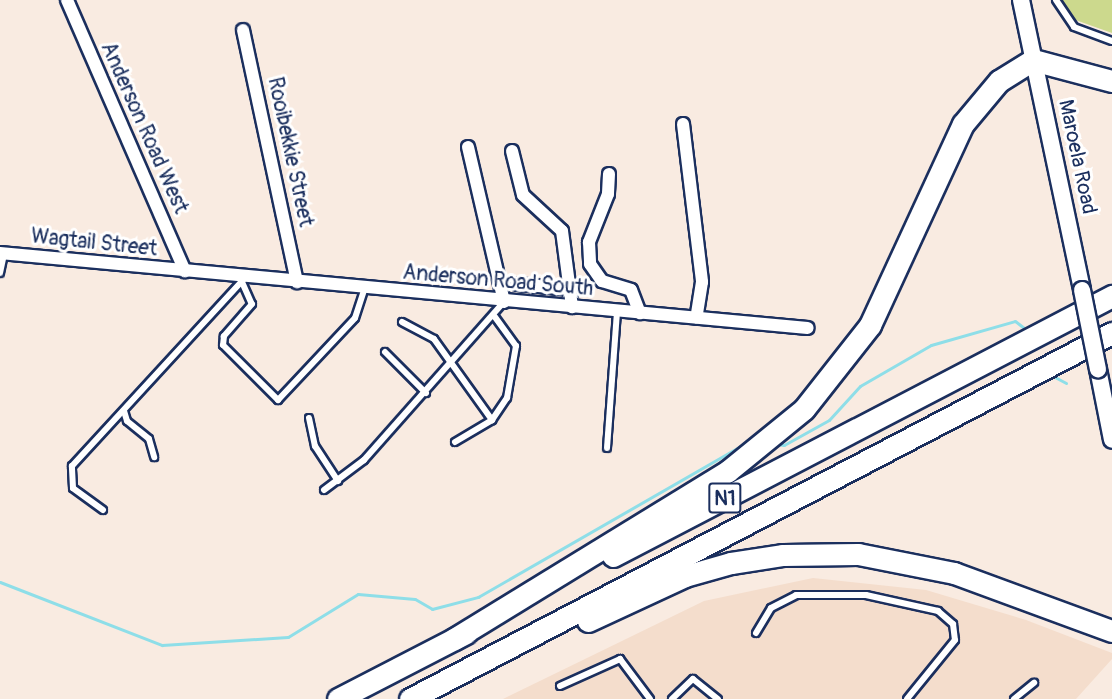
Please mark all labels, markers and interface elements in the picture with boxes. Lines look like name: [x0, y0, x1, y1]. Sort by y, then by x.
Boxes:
street label: Anderson Road West: [95, 38, 193, 218]
street label: Rooibekkie Street: [262, 75, 318, 229]
street label: Maroela Road: [1053, 97, 1101, 217]
street label: Wagtail Street: [30, 224, 158, 262]
street label: Anderson Road South: [402, 260, 594, 302]
road number: N1: [707, 481, 743, 515]

